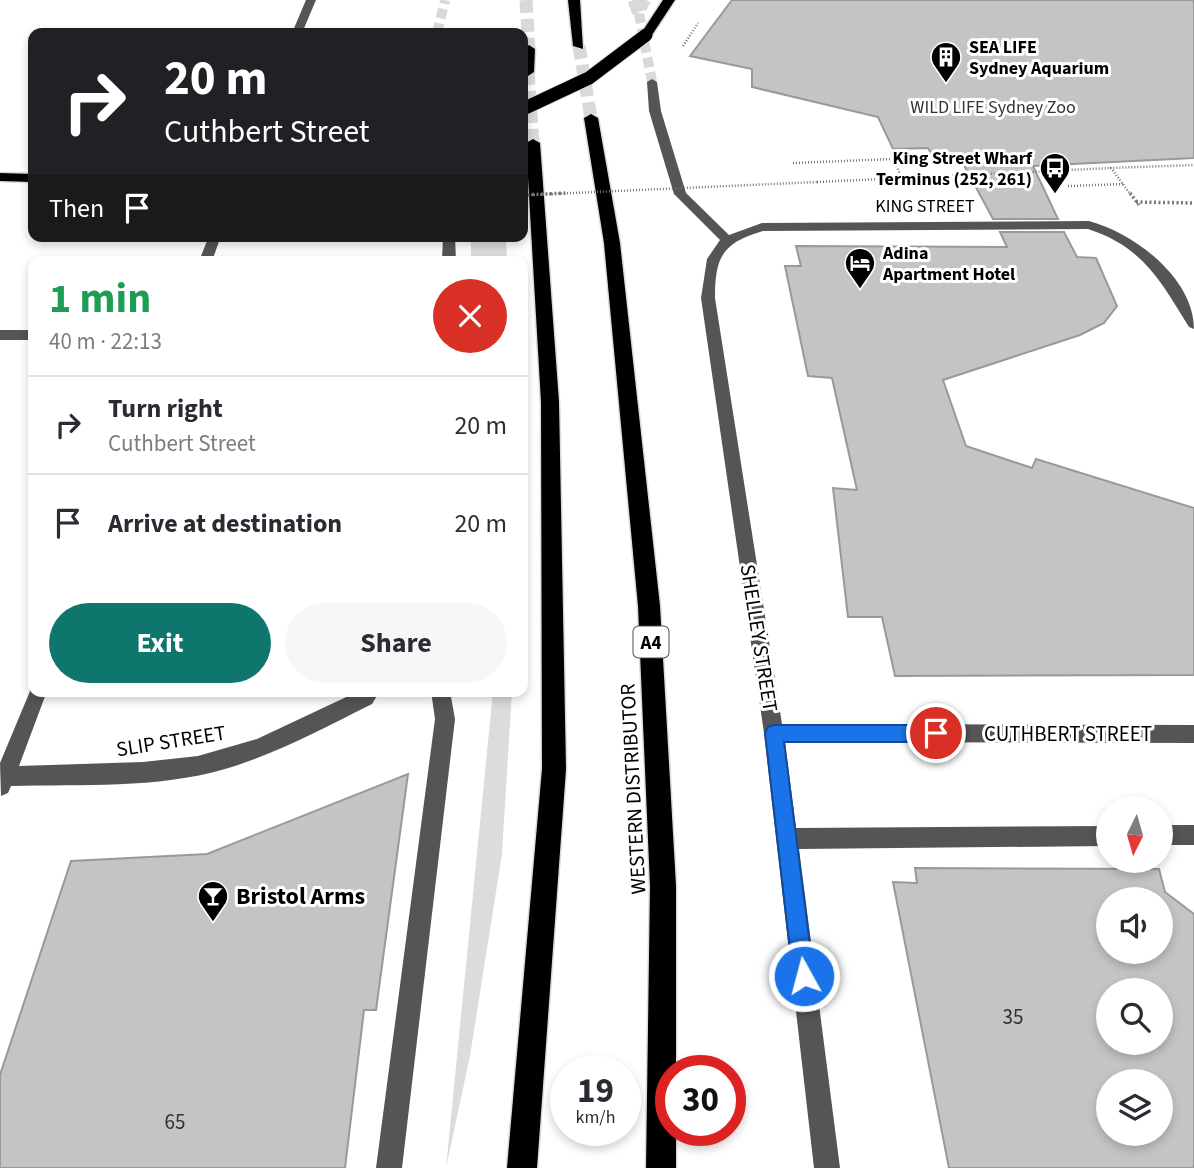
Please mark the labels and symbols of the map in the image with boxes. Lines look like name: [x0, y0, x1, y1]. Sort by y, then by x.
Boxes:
place label: SEA LIFE Sydney Aquarium: [969, 35, 1109, 81]
building icon: SEA LIFE Sydney Aquarium: [929, 40, 963, 84]
park label: WILD LIFE Sydney Zoo: [910, 95, 1076, 120]
place label: King Street Wharf Terminus (252, 261): [876, 146, 1033, 192]
bus stop icon: King Street Wharf Terminus (252, 261): [1038, 151, 1072, 195]
street label: KING STREET: [875, 194, 975, 219]
place label: Adina Apartment Hotel: [882, 241, 1015, 287]
hotel icon: Adina Apartment Hotel: [843, 246, 877, 290]
street label: SHELLEY STREET: [733, 562, 785, 714]
road number: A4: [634, 626, 668, 657]
street label: WESTERN DISTRIBUTOR: [612, 683, 653, 895]
pin: [906, 703, 966, 763]
street label: SLIP STREET: [114, 718, 228, 764]
street label: CUTHBERT STREET: [984, 719, 1152, 749]
north arrow: [1096, 796, 1172, 873]
bar icon: Bristol Arms: [196, 879, 230, 923]
place label: Bristol Arms: [236, 879, 365, 914]
position arrow: [767, 939, 841, 1013]
house number: 35: [1003, 1002, 1023, 1032]
speed limit sign: 30: [655, 1055, 746, 1146]
house number: 65: [165, 1107, 185, 1137]

